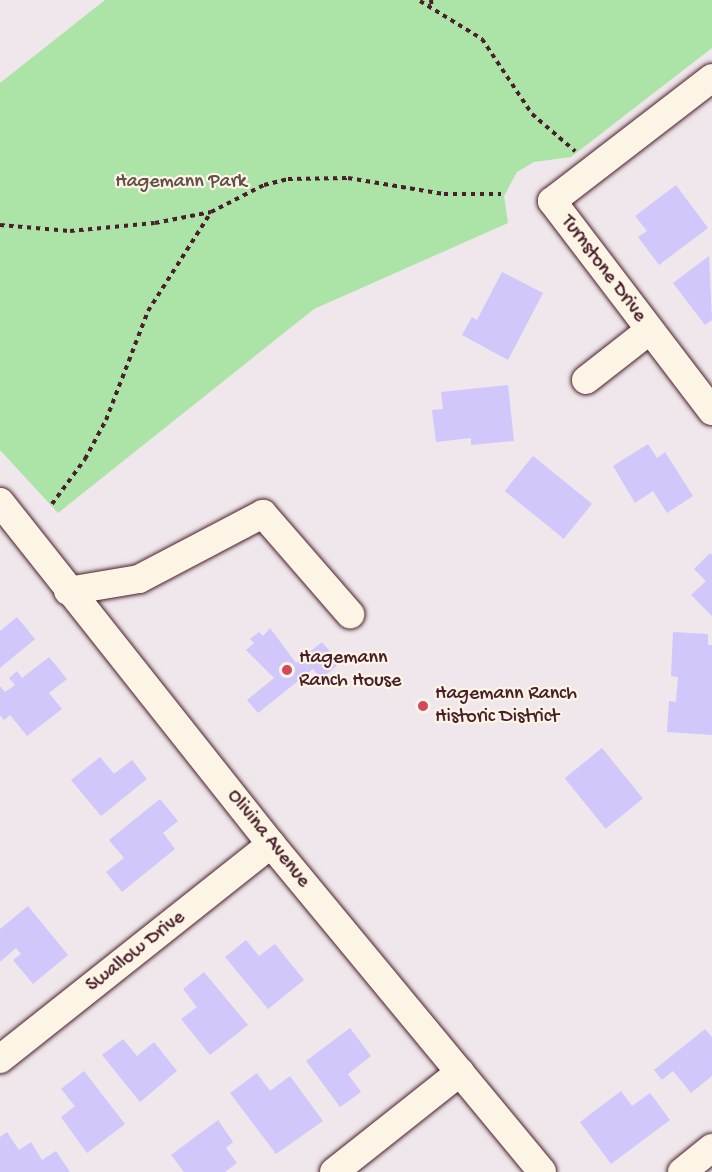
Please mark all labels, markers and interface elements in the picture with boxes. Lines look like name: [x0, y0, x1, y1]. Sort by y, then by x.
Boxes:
park label: Hagemann Park: [115, 170, 247, 194]
street label: Turnstone Drive: [555, 211, 651, 327]
place label: Hagemann Ranch House: [299, 646, 401, 693]
marker: Hagemann Ranch House: [280, 663, 294, 677]
place label: Hagemann Ranch Historic District: [435, 682, 577, 729]
marker: Hagemann Ranch Historic District: [416, 699, 430, 713]
street label: Olivina Avenue: [221, 785, 315, 893]
street label: Swallow Drive: [82, 906, 190, 998]

